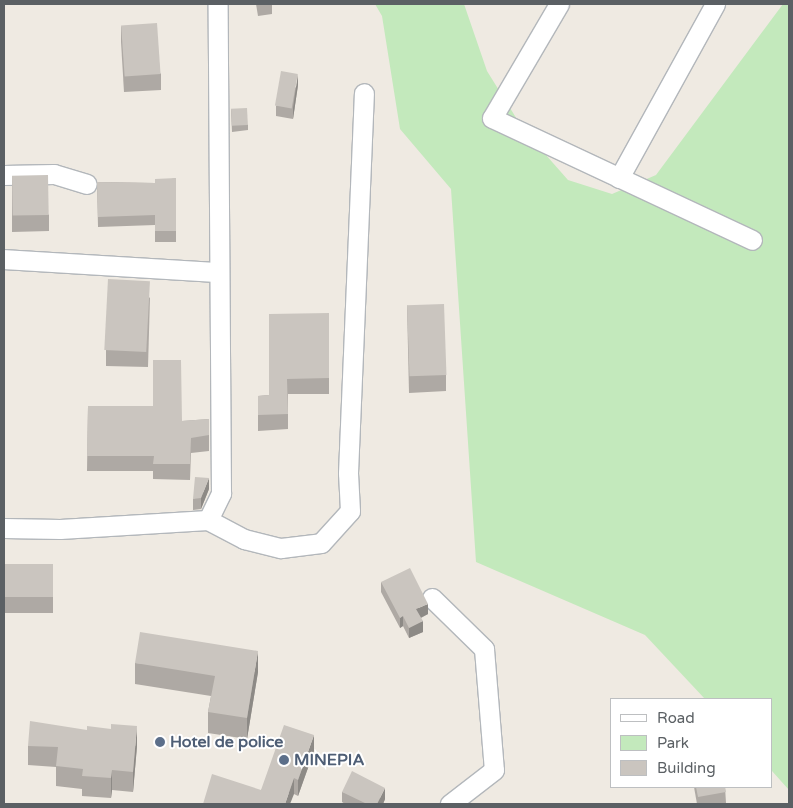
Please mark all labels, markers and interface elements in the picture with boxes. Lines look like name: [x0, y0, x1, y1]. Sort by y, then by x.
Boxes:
legend: [610, 698, 773, 788]
text: Road: [657, 709, 695, 727]
place label: Hotel de police: [170, 732, 283, 752]
text: Park: [657, 734, 689, 752]
marker: Hotel de police: [154, 736, 166, 748]
place label: MINEPIA: [294, 750, 364, 770]
marker: MINEPIA: [278, 754, 290, 766]
text: Building: [657, 759, 716, 777]

